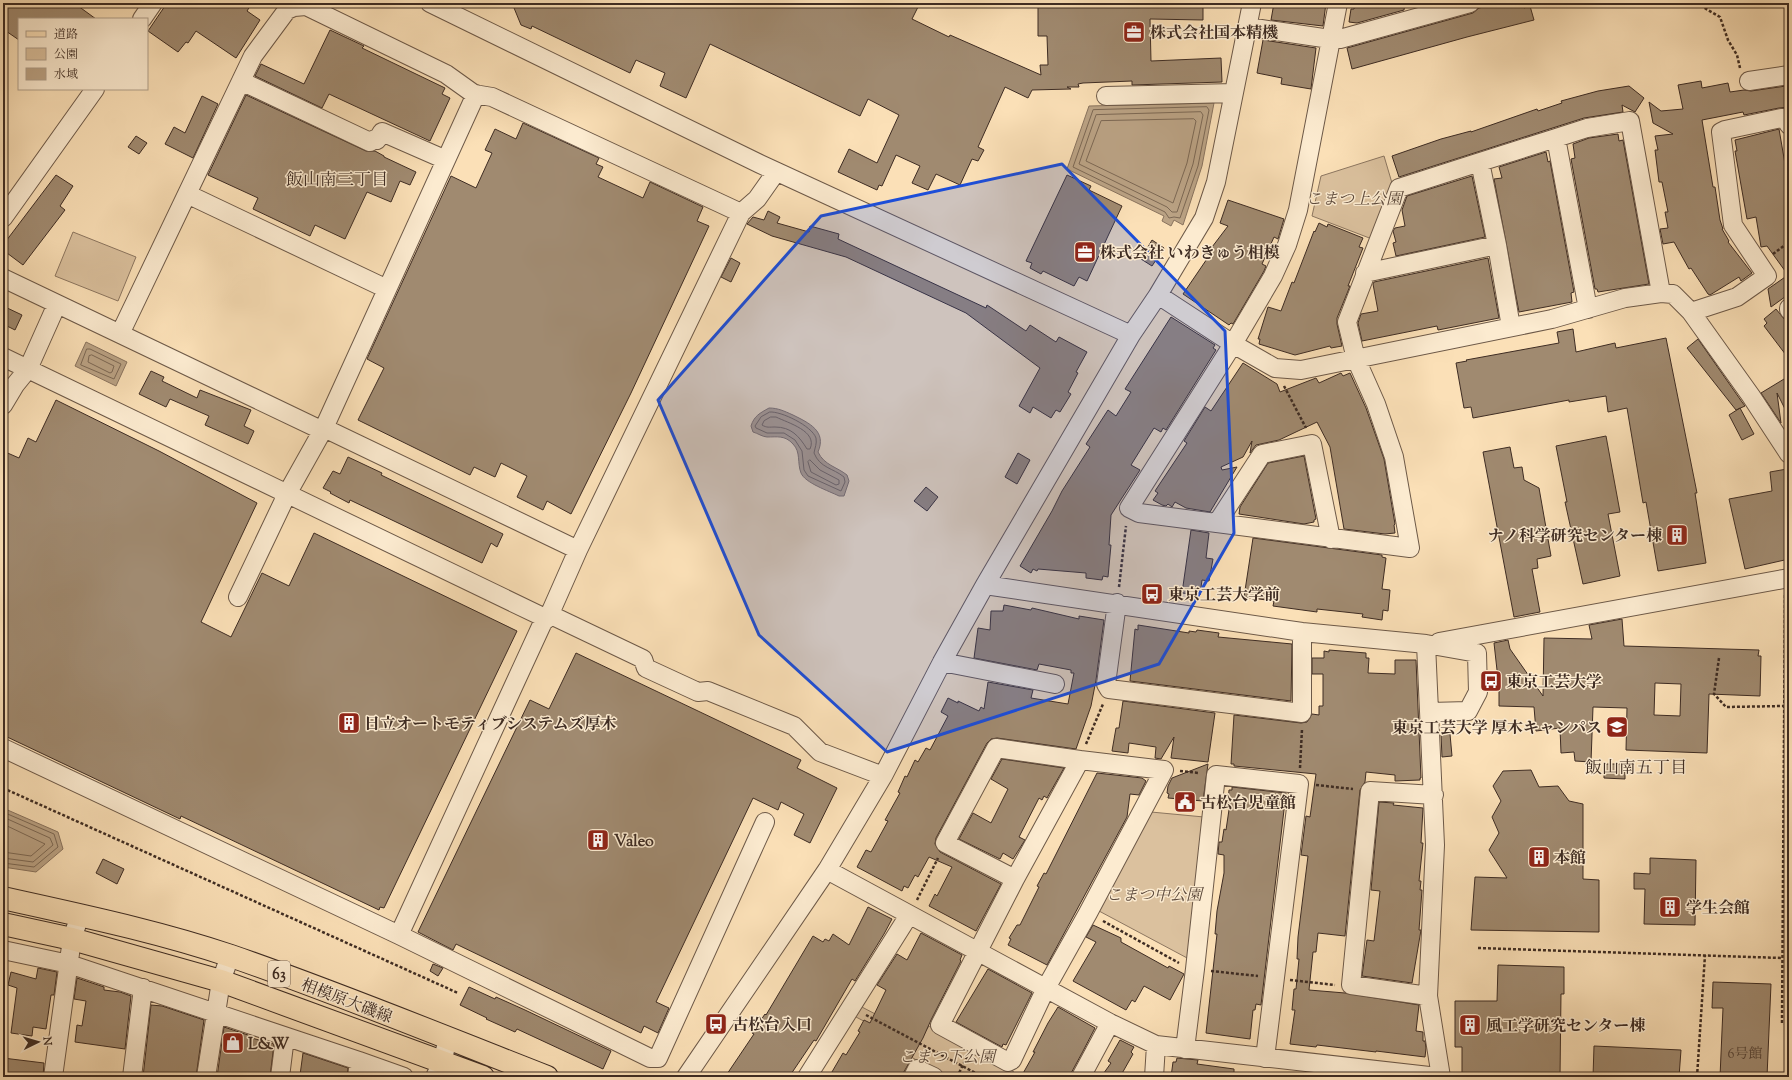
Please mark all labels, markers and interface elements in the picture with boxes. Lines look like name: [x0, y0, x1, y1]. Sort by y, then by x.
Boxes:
legend: [18, 18, 148, 90]
office icon: 株式会社国本精機: [1121, 19, 1147, 45]
place label: 株式会社国本精機: [1150, 23, 1278, 46]
text: 道路: [54, 26, 78, 44]
text: 公園: [54, 46, 78, 64]
text: 水域: [54, 66, 78, 84]
district label: 飯山南三丁目: [286, 169, 388, 193]
park label: こまつ上公園: [1306, 189, 1405, 212]
office icon: 株式会社 いわきゅう相模: [1072, 239, 1098, 265]
place label: 株式会社 いわきゅう相模: [1100, 243, 1280, 266]
building icon: ナノ科学研究センター棟: [1664, 522, 1690, 548]
place label: ナノ科学研究センター棟: [1488, 526, 1662, 549]
bus stop icon: 東京工芸大学前: [1139, 581, 1165, 607]
place label: 東京工芸大学前: [1168, 585, 1280, 608]
bus stop icon: 東京工芸大学: [1478, 668, 1504, 694]
place label: 東京工芸大学: [1506, 672, 1602, 695]
building icon: 日立オートモティブシステムズ厚木: [336, 710, 362, 736]
place label: 日立オートモティブシステムズ厚木: [364, 714, 616, 737]
school or university icon: 東京工芸大学 厚木キャンパス: [1604, 714, 1630, 740]
place label: 東京工芸大学 厚木キャンパス: [1392, 718, 1602, 741]
district label: 飯山南五丁目: [1585, 757, 1687, 781]
public building icon: 古松台児童館: [1172, 789, 1198, 815]
place label: 古松台児童館: [1200, 793, 1296, 816]
building icon: Valeo: [585, 827, 611, 853]
place label: Valeo: [614, 831, 654, 854]
building icon: 本館: [1526, 844, 1552, 870]
place label: 本館: [1554, 848, 1586, 871]
park label: こまつ中公園: [1106, 885, 1205, 908]
building icon: 学生会館: [1657, 894, 1683, 920]
place label: 学生会館: [1686, 898, 1750, 921]
road number: 63: [268, 961, 290, 987]
street label: 相模原大磯線: [297, 974, 395, 1030]
bus stop icon: 古松台入口: [703, 1011, 729, 1037]
building icon: 風工学研究センター棟: [1457, 1012, 1483, 1038]
place label: 古松台入口: [732, 1015, 812, 1038]
place label: 風工学研究センター棟: [1486, 1016, 1645, 1039]
north arrow: [18, 1022, 58, 1062]
shop icon: L&W: [220, 1030, 246, 1056]
place label: L&W: [248, 1034, 289, 1057]
text: N: [39, 1035, 55, 1047]
house number: 6号館: [1728, 1045, 1762, 1065]
park label: こまつ下公園: [899, 1047, 998, 1070]

